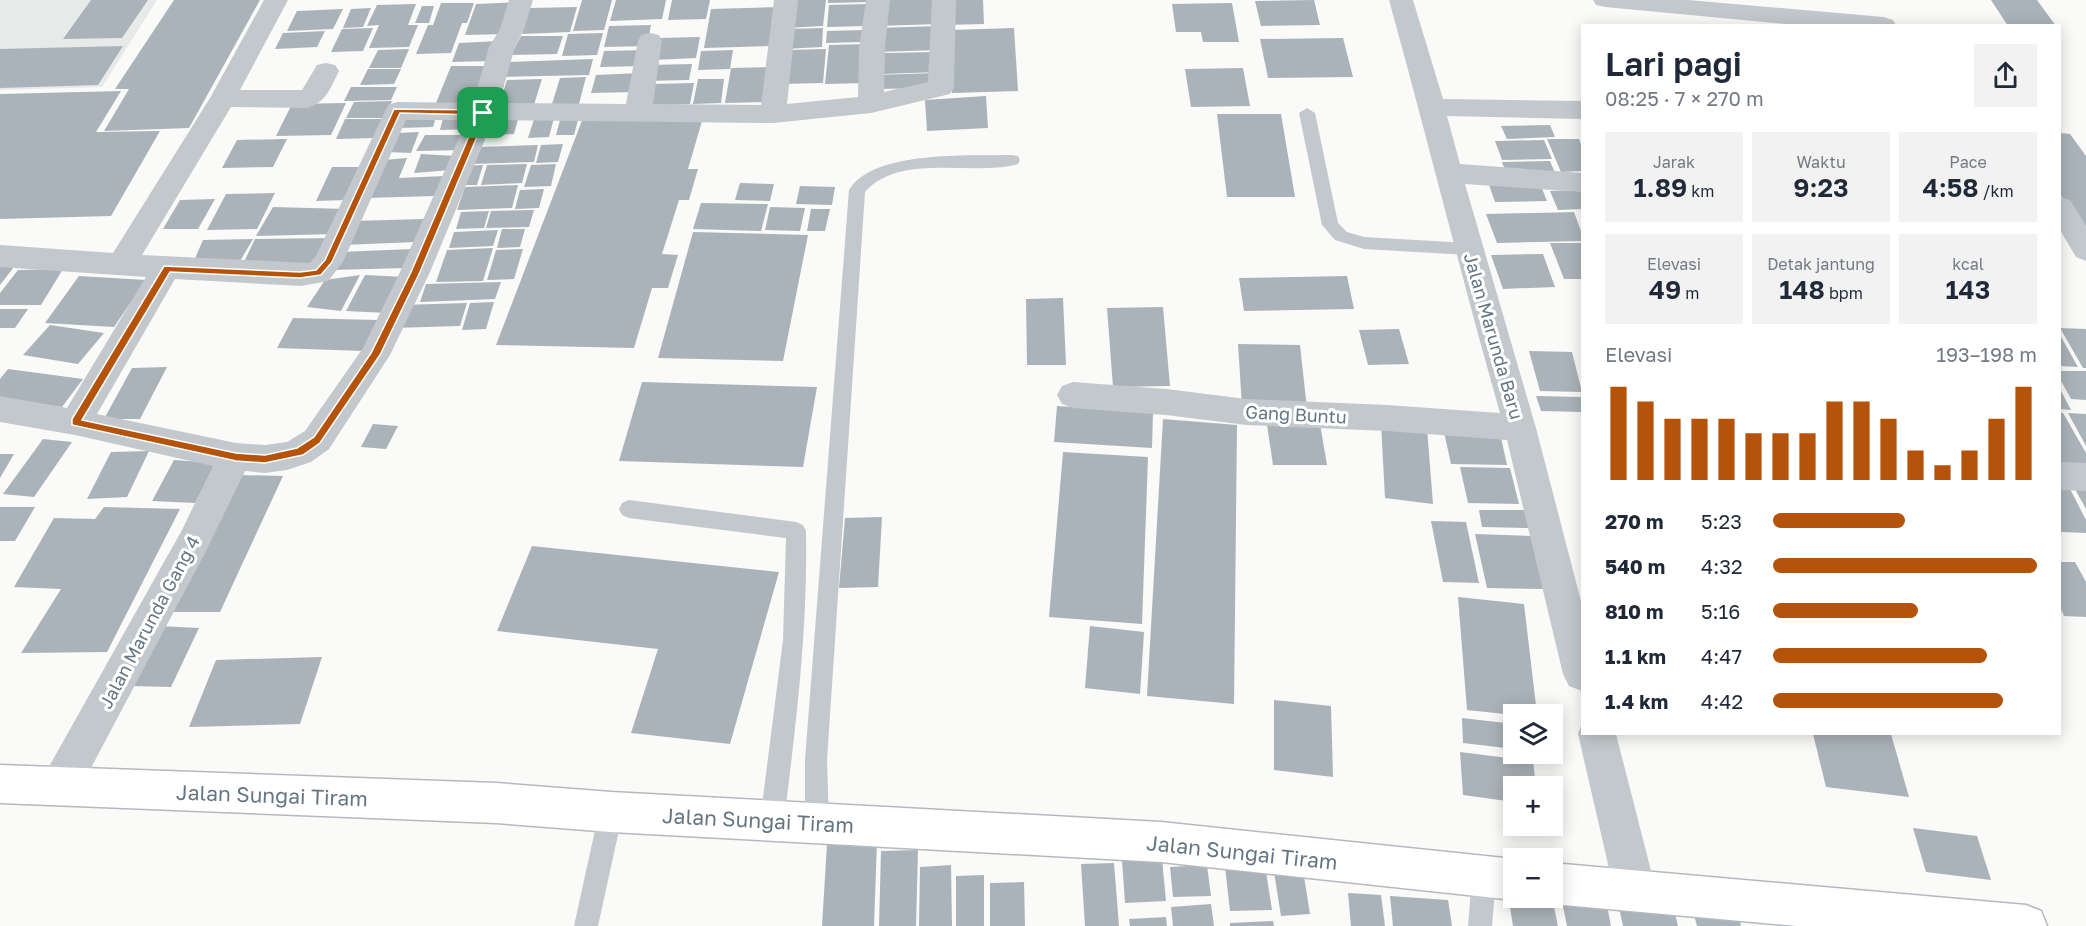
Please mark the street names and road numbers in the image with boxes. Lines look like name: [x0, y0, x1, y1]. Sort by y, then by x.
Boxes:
street label: Jalan Marunda Baru: [1460, 250, 1528, 422]
street label: Gang Buntu: [1245, 400, 1347, 428]
street label: Jalan Marunda Gang 4: [94, 532, 204, 712]
street label: Jalan Sungai Tiram: [176, 779, 368, 811]
street label: Jalan Sungai Tiram: [661, 802, 855, 838]
street label: Jalan Sungai Tiram: [1145, 829, 1339, 875]

